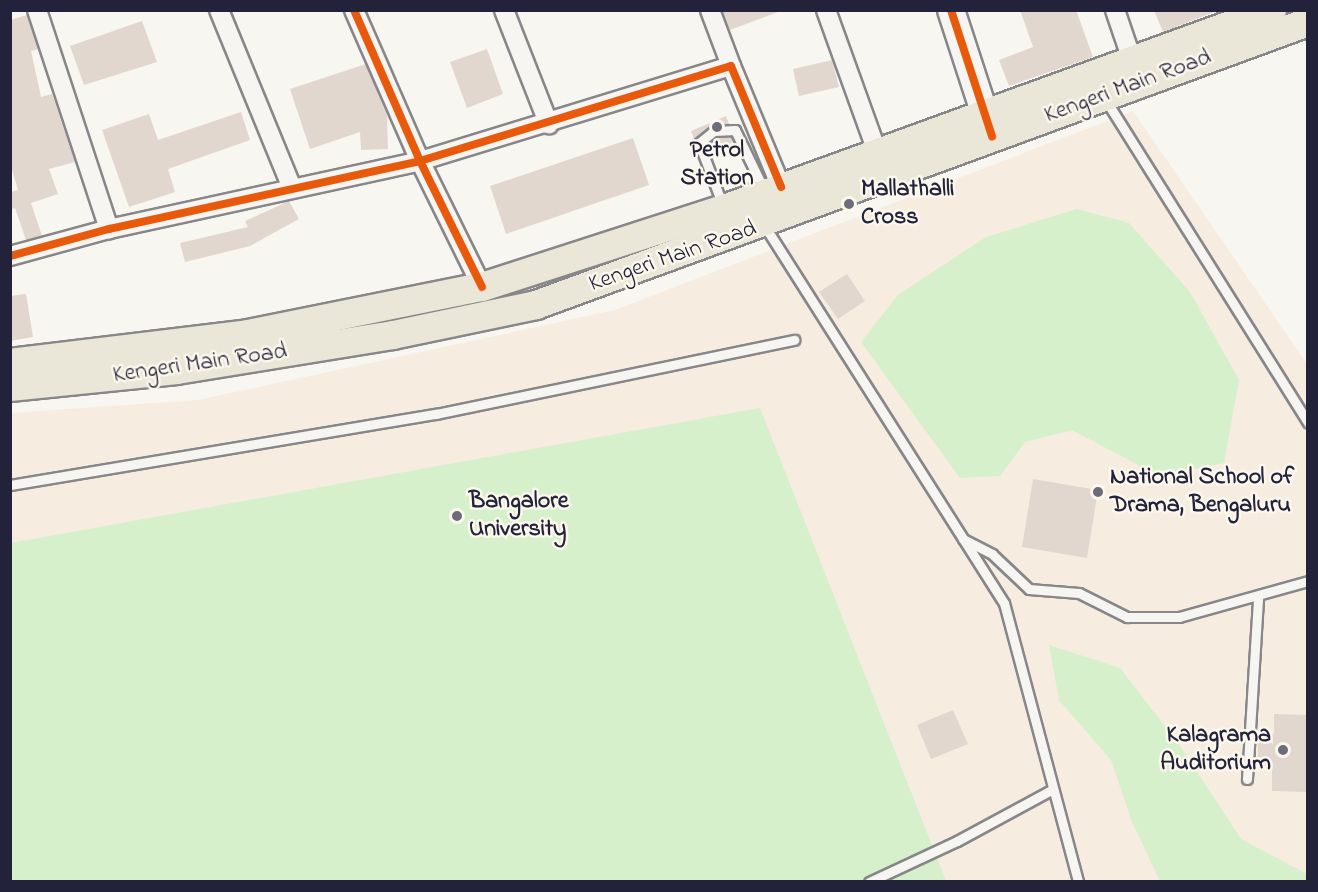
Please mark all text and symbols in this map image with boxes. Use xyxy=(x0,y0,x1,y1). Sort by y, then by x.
street label: Kengeri Main Road xyxy=(1041,43,1215,131)
marker: Petrol Station xyxy=(710,120,724,134)
place label: Petrol Station xyxy=(680,137,754,193)
place label: Mallathalli Cross xyxy=(861,176,954,232)
marker: Mallathalli Cross xyxy=(842,197,856,211)
street label: Kengeri Main Road xyxy=(585,215,761,299)
street label: Kengeri Main Road xyxy=(111,338,289,390)
place label: National School of Drama, Bengaluru xyxy=(1110,464,1294,520)
marker: National School of Drama, Bengaluru xyxy=(1091,485,1105,499)
place label: Bangalore University xyxy=(469,488,568,544)
marker: Bangalore University xyxy=(450,509,464,523)
place label: Kalagrama Auditorium xyxy=(1160,722,1271,778)
marker: Kalagrama Auditorium xyxy=(1276,743,1290,757)

